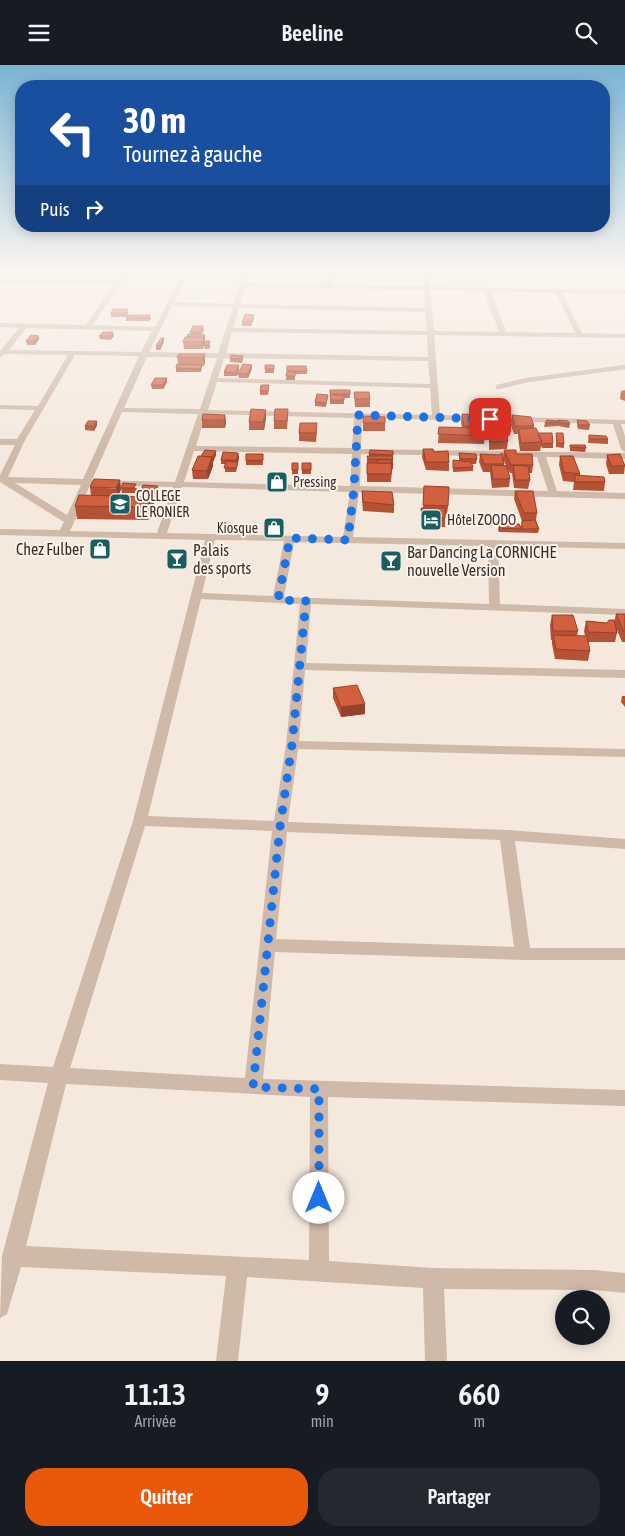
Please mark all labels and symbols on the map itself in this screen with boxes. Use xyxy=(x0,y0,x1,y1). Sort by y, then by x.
pin xyxy=(469,398,511,440)
shop icon: Pressing xyxy=(265,470,289,494)
place label: Pressing xyxy=(293,474,336,490)
place label: COLLEGE LE RONIER xyxy=(136,488,189,520)
school or university icon: COLLEGE LE RONIER xyxy=(108,492,132,516)
hotel icon: Hôtel ZOODO xyxy=(419,508,443,532)
place label: Hôtel ZOODO xyxy=(447,512,516,528)
shop icon: Kiosque xyxy=(262,516,286,540)
place label: Kiosque xyxy=(217,520,258,536)
shop icon: Chez Fulber xyxy=(88,537,112,561)
place label: Chez Fulber xyxy=(16,540,84,558)
place label: Palais des sports xyxy=(193,541,252,578)
place label: Bar Dancing La CORNICHE nouvelle Version xyxy=(407,543,557,579)
bar icon: Palais des sports xyxy=(165,547,189,571)
bar icon: Bar Dancing La CORNICHE nouvelle Version xyxy=(379,549,403,573)
position arrow xyxy=(292,1171,344,1223)

